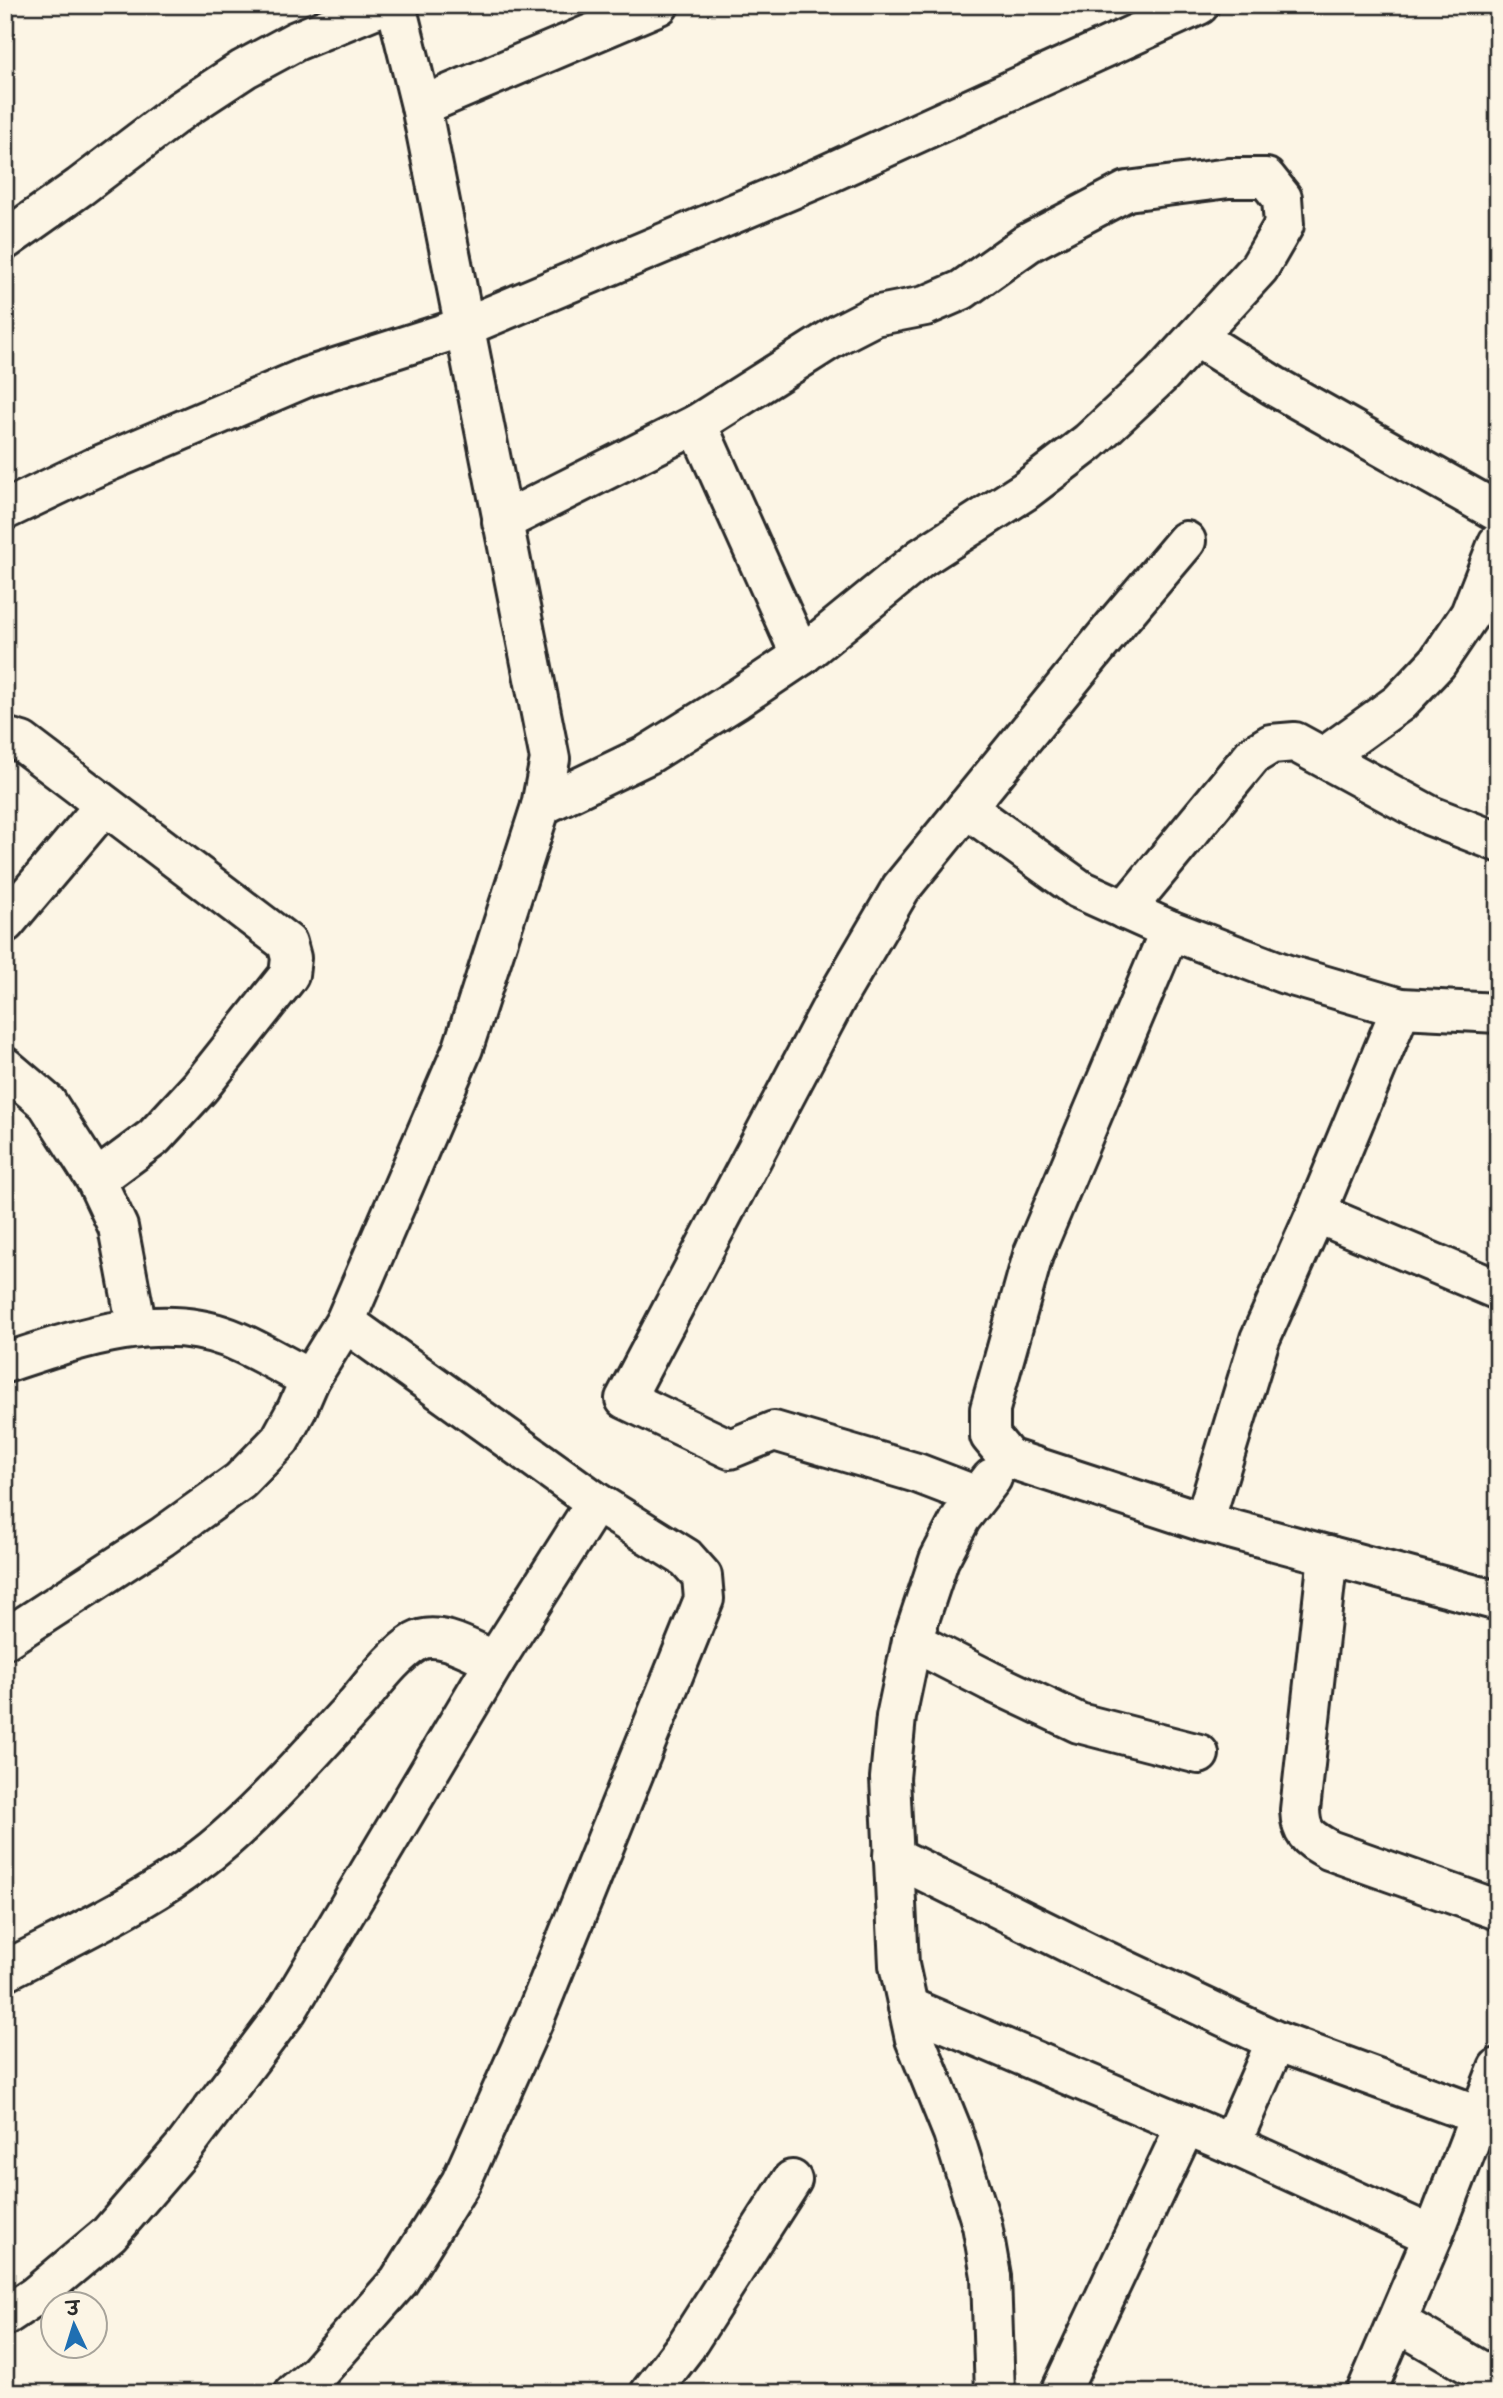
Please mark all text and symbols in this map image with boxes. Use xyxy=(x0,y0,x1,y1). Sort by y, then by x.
north arrow xyxy=(38,2290,108,2360)
text: उ xyxy=(64,2295,82,2321)

